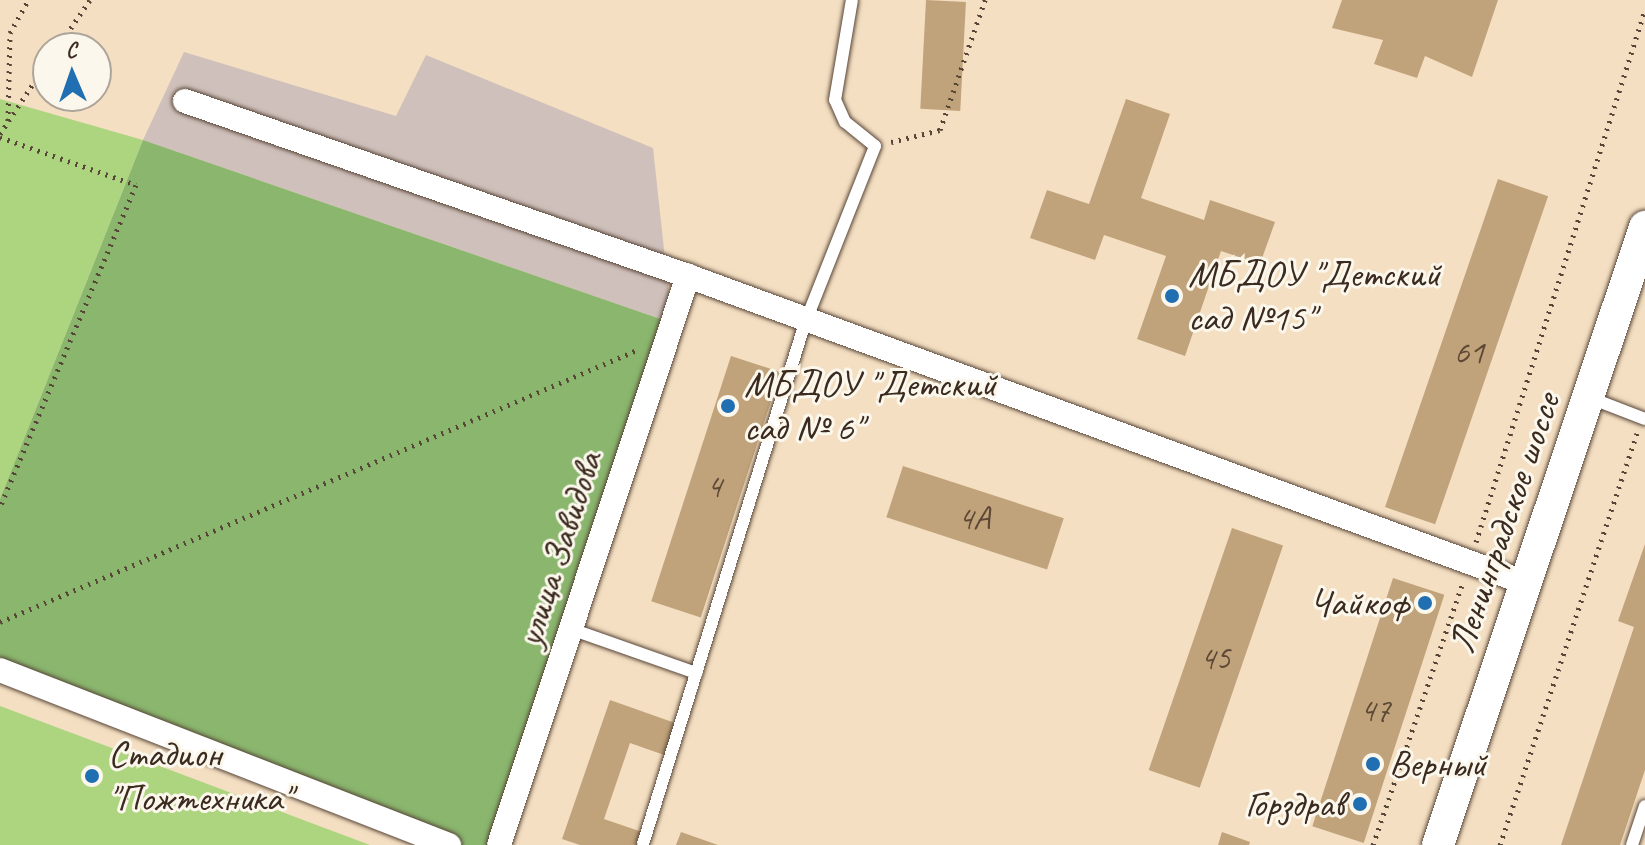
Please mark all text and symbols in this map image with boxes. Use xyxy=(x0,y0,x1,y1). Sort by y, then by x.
north arrow xyxy=(32,32,112,112)
text: С xyxy=(65,36,77,64)
place label: МБДОУ "Детский сад №15" xyxy=(1188,251,1440,340)
marker: МБДОУ "Детский сад №15" xyxy=(1163,287,1181,305)
house number: 61 xyxy=(1454,332,1484,372)
place label: МБДОУ "Детский сад № 6" xyxy=(744,361,996,450)
street label: Ленинградское шоссе xyxy=(1438,386,1570,660)
marker: МБДОУ "Детский сад № 6" xyxy=(719,397,737,415)
street label: улица Завидова xyxy=(506,446,612,652)
house number: 4 xyxy=(706,466,722,506)
house number: 4А xyxy=(958,498,990,538)
place label: Чайкоф xyxy=(1310,580,1409,626)
marker: Чайкоф xyxy=(1416,594,1434,612)
house number: 45 xyxy=(1200,638,1230,678)
house number: 47 xyxy=(1360,690,1390,730)
place label: Стадион "Пожтехника" xyxy=(108,731,291,820)
place label: Верный xyxy=(1389,741,1486,787)
marker: Верный xyxy=(1364,755,1382,773)
marker: Стадион "Пожтехника" xyxy=(83,767,101,785)
place label: Горздрав xyxy=(1245,781,1344,827)
marker: Горздрав xyxy=(1351,795,1369,813)

